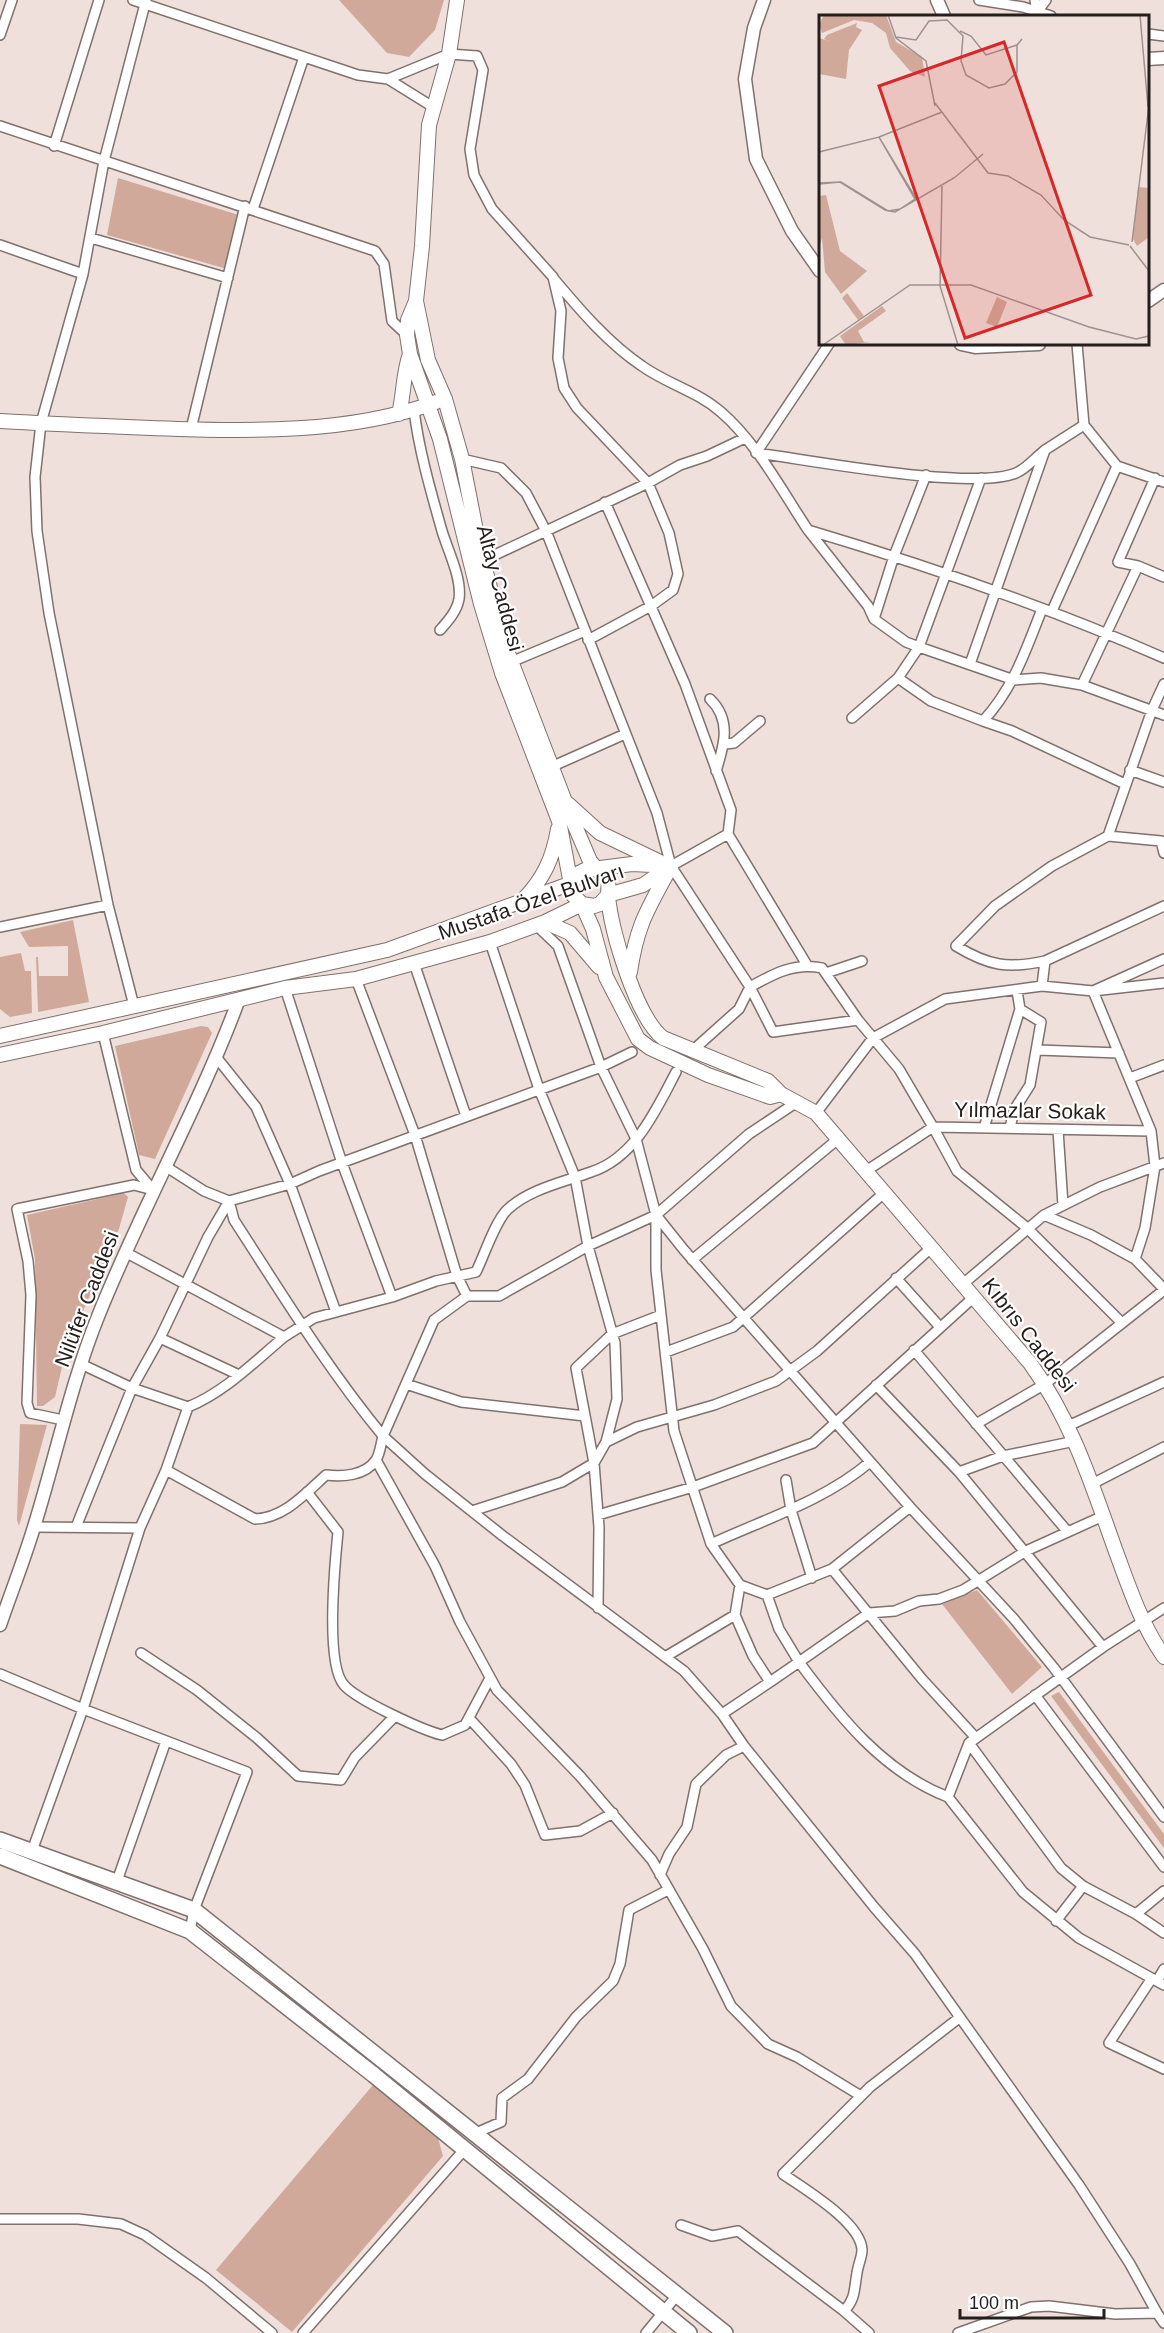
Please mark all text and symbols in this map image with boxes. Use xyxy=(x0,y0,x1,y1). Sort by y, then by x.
inset map xyxy=(819,15,1149,345)
street label: Altay Caddesi xyxy=(473,522,528,653)
street label: Mustafa Özel Bulvarı xyxy=(435,859,627,944)
street label: Yılmazlar Sokak xyxy=(954,1098,1107,1123)
street label: Nilüfer Caddesi xyxy=(50,1228,123,1370)
street label: Kıbrıs Caddesi xyxy=(978,1273,1081,1396)
scale bar xyxy=(960,2282,1104,2320)
text: 100 m xyxy=(969,2293,1019,2313)

